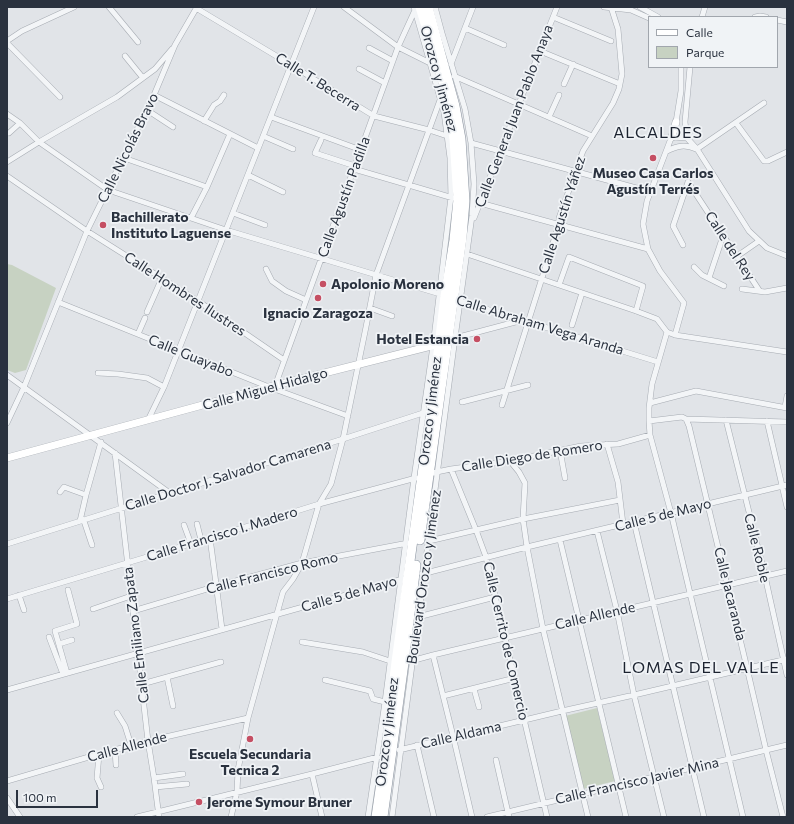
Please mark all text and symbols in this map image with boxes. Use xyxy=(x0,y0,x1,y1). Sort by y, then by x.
legend xyxy=(648,16,778,68)
street label: Calle General Juan Pablo Anaya xyxy=(471,22,557,210)
street label: Orozco y Jiménez xyxy=(417,24,461,134)
text: Calle xyxy=(686,25,713,39)
text: Parque xyxy=(686,45,724,59)
street label: Calle T. Becerra xyxy=(272,49,364,115)
street label: Calle Nicolás Bravo xyxy=(94,90,162,206)
district label: ALCALDES xyxy=(613,123,703,143)
street label: Calle Agustín Padilla xyxy=(314,134,374,260)
marker: Museo Casa Carlos Agustín Terrés xyxy=(648,153,658,163)
street label: Calle Agustín Yáñez xyxy=(535,154,589,276)
place label: Museo Casa Carlos Agustín Terrés xyxy=(592,165,714,198)
street label: Calle del Rey xyxy=(701,208,759,284)
place label: Bachillerato Instituto Laguense xyxy=(111,209,231,242)
marker: Bachillerato Instituto Laguense xyxy=(98,220,108,230)
street label: Calle Hombres Ilustres xyxy=(121,248,249,340)
place label: Apolonio Moreno xyxy=(331,276,444,292)
marker: Apolonio Moreno xyxy=(318,279,328,289)
street label: Calle Abraham Vega Aranda xyxy=(454,291,626,359)
marker: Ignacio Zaragoza xyxy=(313,293,323,303)
place label: Ignacio Zaragoza xyxy=(263,305,373,321)
street label: Calle Guayabo xyxy=(146,331,236,381)
place label: Hotel Estancia xyxy=(376,331,469,347)
marker: Hotel Estancia xyxy=(472,334,482,344)
street label: Orozco y Jiménez xyxy=(415,356,445,466)
street label: Calle Miguel Hidalgo xyxy=(201,364,329,414)
street label: Calle Doctor J. Salvador Camarena xyxy=(123,436,333,514)
street label: Calle Diego de Romero xyxy=(460,437,604,475)
street label: Boulevard Orozco y Jiménez xyxy=(403,489,445,665)
street label: Calle 5 de Mayo xyxy=(613,495,713,535)
street label: Calle Francisco I. Madero xyxy=(144,503,300,565)
street label: Calle Roble xyxy=(740,512,774,584)
street label: Calle Jacaranda xyxy=(710,545,750,643)
street label: Calle Francisco Romo xyxy=(204,548,340,598)
street label: Calle Cerrito de Comercio xyxy=(480,560,532,722)
street label: Calle Emiliano Zapata xyxy=(119,566,153,704)
street label: Calle 5 de Mayo xyxy=(299,572,399,616)
street label: Calle Allende xyxy=(553,599,637,633)
district label: LOMAS DEL VALLE xyxy=(622,658,780,678)
street label: Orozco y Jiménez xyxy=(372,677,402,787)
street label: Calle Aldama xyxy=(419,718,503,752)
street label: Calle Allende xyxy=(85,728,169,766)
marker: Escuela Secundaria Tecnica 2 xyxy=(245,734,255,744)
place label: Escuela Secundaria Tecnica 2 xyxy=(189,746,311,778)
street label: Calle Francisco Javier Mina xyxy=(553,754,721,808)
scale bar xyxy=(18,782,100,808)
text: 100 m xyxy=(23,790,57,804)
place label: Jerome Symour Bruner xyxy=(207,794,352,810)
marker: Jerome Symour Bruner xyxy=(194,797,204,807)

